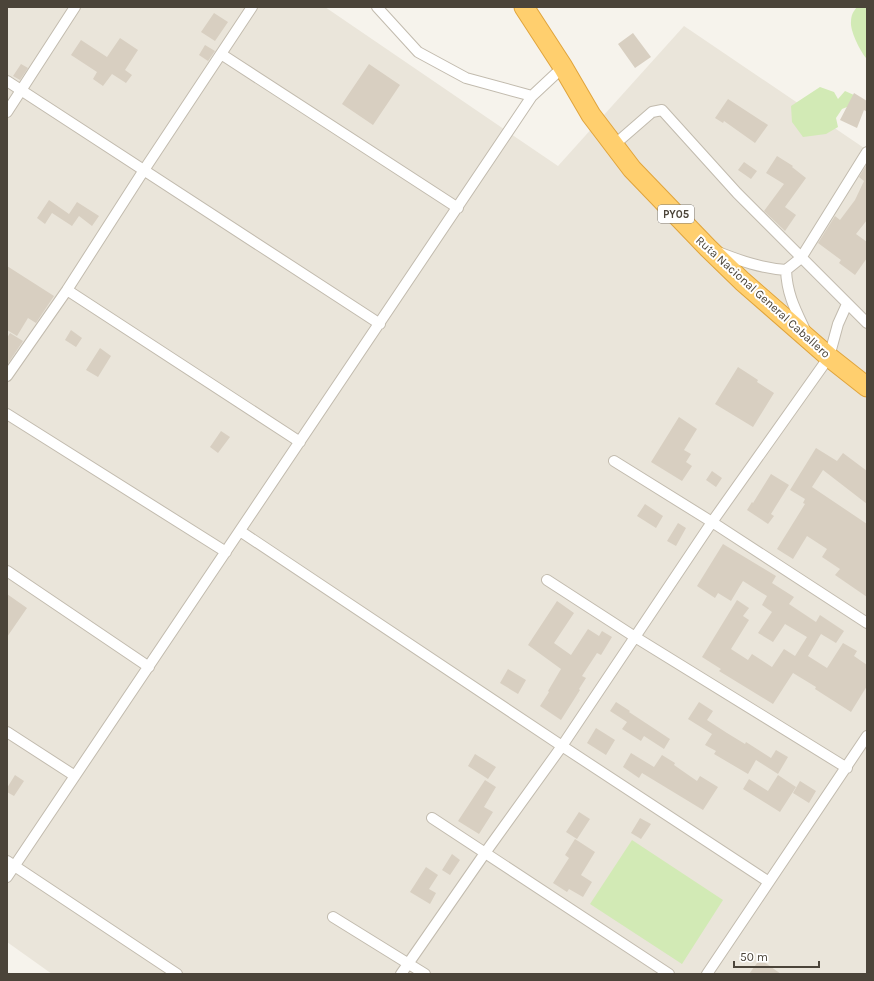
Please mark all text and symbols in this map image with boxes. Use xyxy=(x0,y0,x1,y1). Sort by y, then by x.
road number: PY05 xyxy=(658,205,694,223)
street label: Ruta Nacional General Caballero xyxy=(693,233,833,361)
scale bar xyxy=(734,943,819,969)
text: 50 m xyxy=(740,950,768,964)

